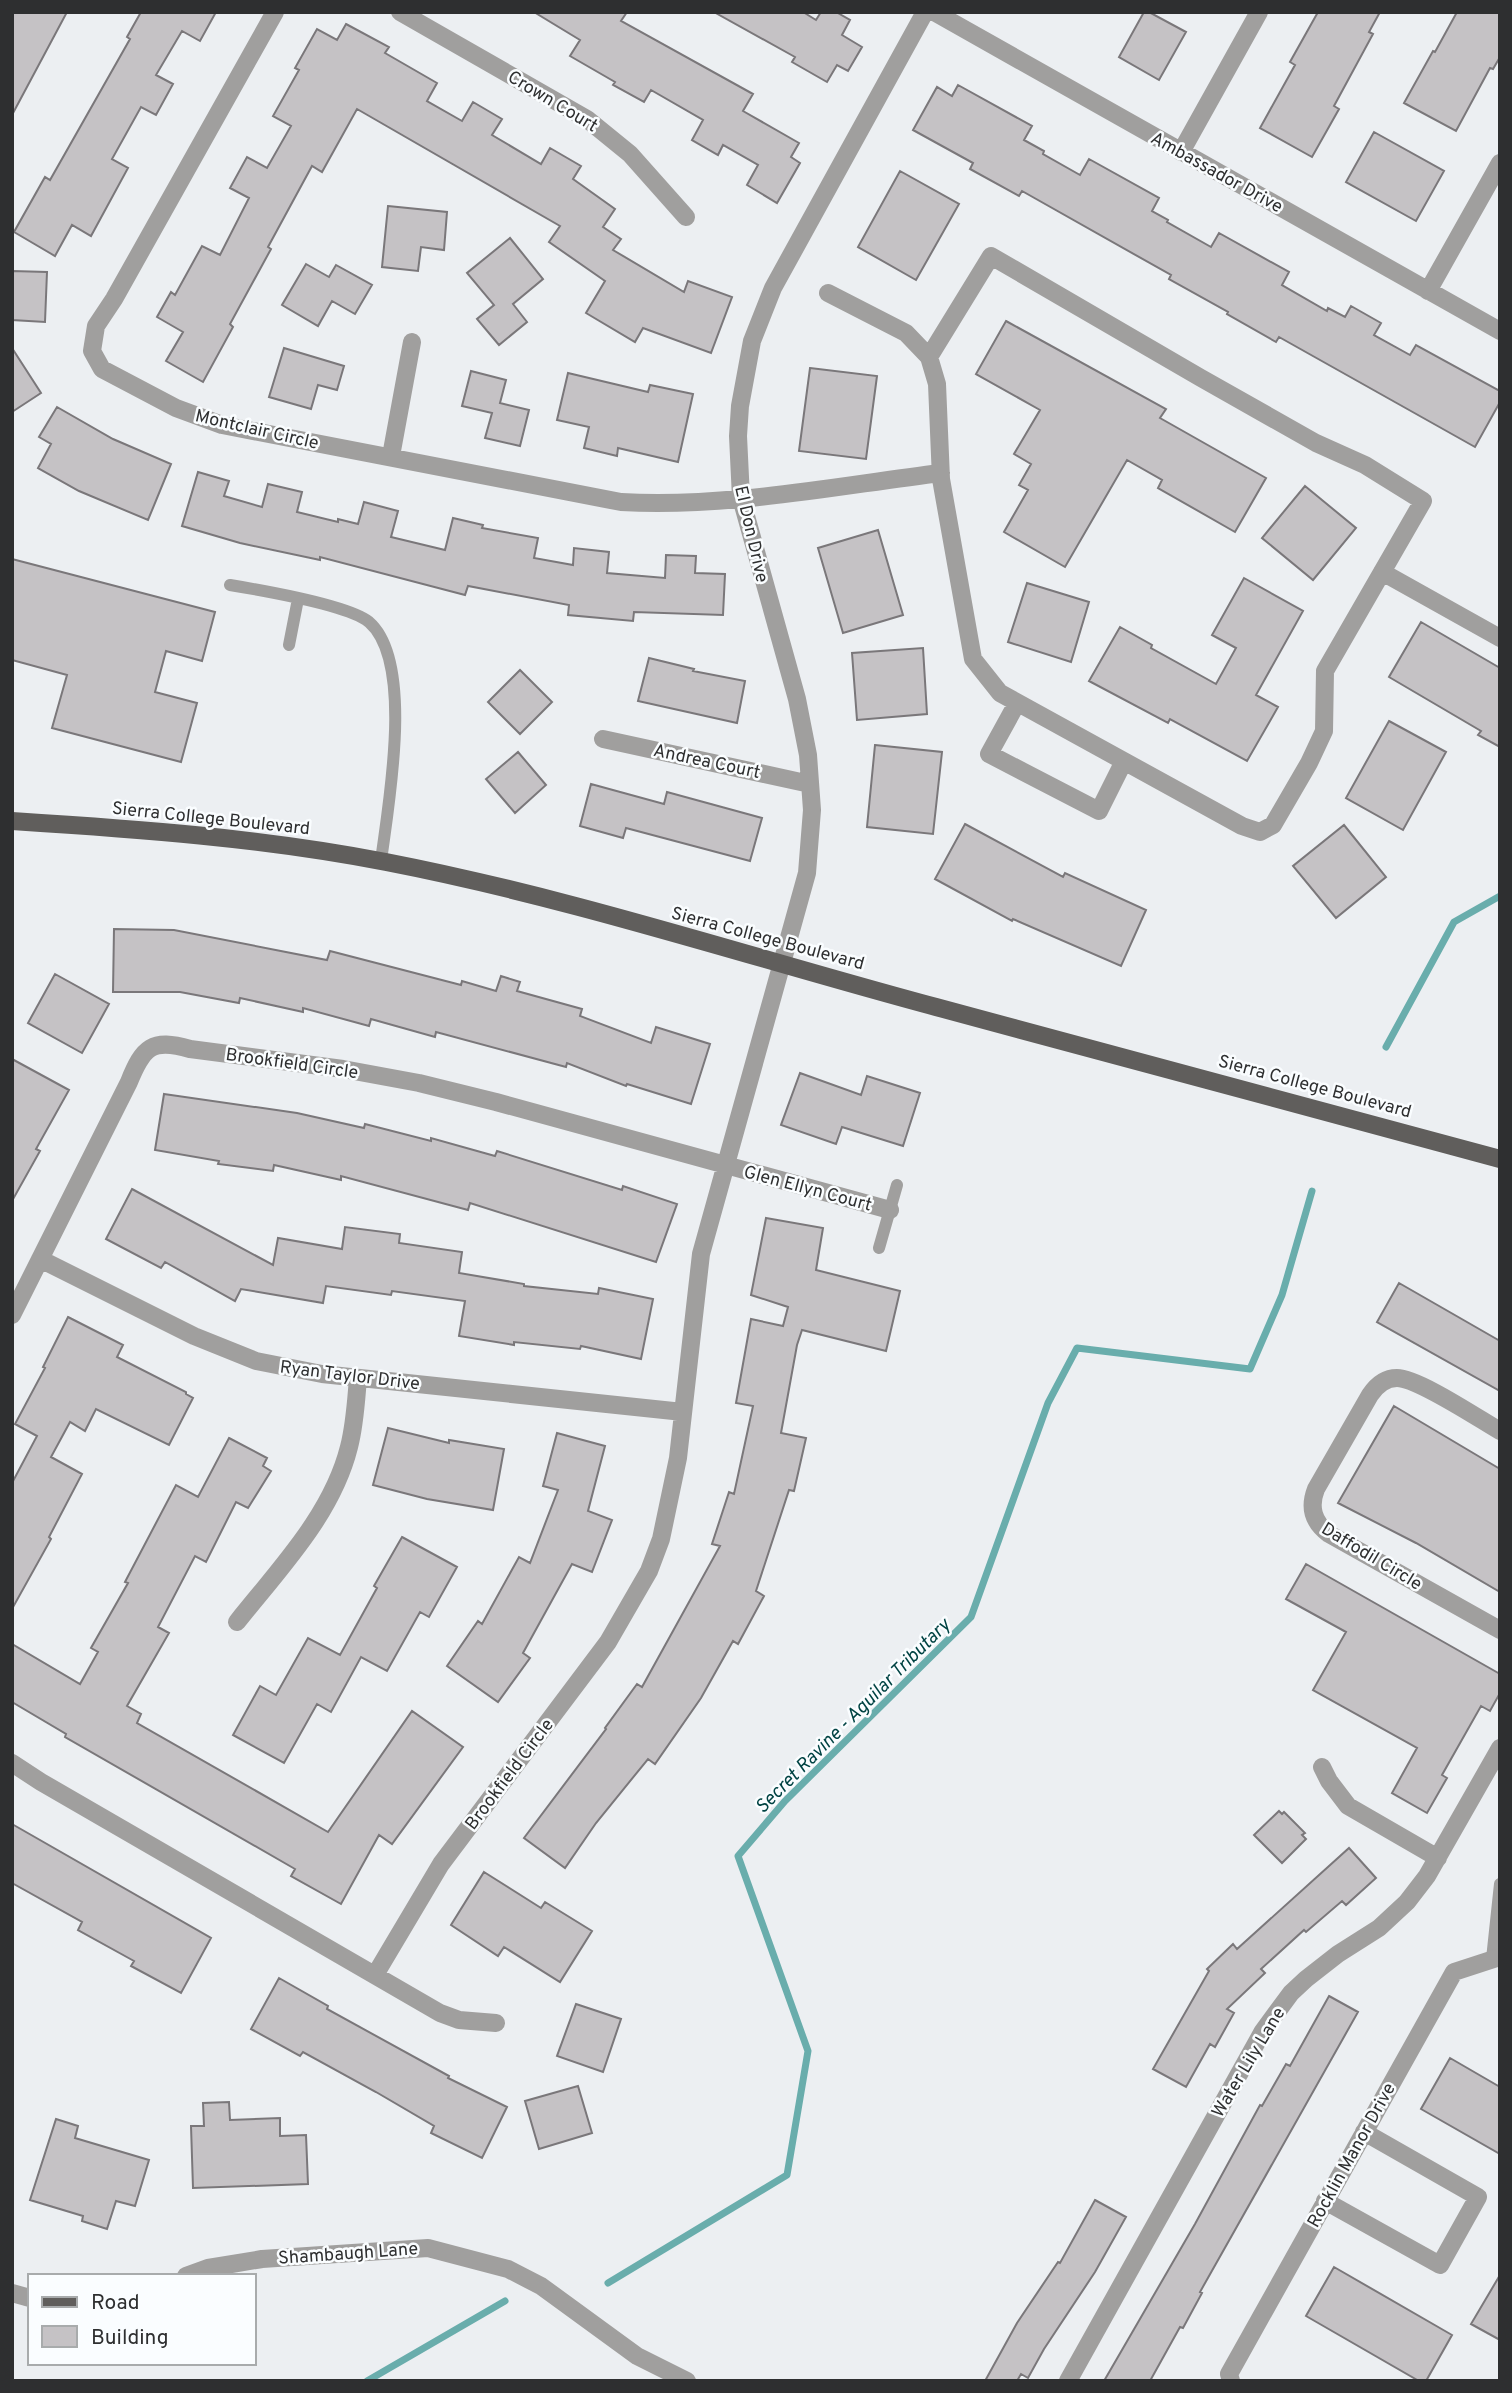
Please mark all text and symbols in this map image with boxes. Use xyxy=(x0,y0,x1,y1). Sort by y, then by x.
street label: Crown Court xyxy=(503,66,602,138)
street label: Ambassador Drive xyxy=(1146,127,1286,219)
street label: Montclair Circle xyxy=(193,405,321,456)
street label: El Don Drive xyxy=(728,484,773,585)
street label: Andrea Court xyxy=(651,740,762,785)
street label: Sierra College Boulevard xyxy=(111,798,311,841)
street label: Sierra College Boulevard xyxy=(668,903,867,976)
street label: Brookfield Circle xyxy=(224,1044,360,1085)
street label: Sierra College Boulevard xyxy=(1215,1051,1414,1124)
street label: Glen Ellyn Court xyxy=(741,1161,874,1218)
street label: Ryan Taylor Drive xyxy=(278,1356,421,1396)
street label: Daffodil Circle xyxy=(1317,1518,1426,1596)
water label: Secret Ravine - Aguilar Tributary xyxy=(751,1613,957,1819)
street label: Brookfield Circle xyxy=(461,1715,560,1835)
street label: Water Lily Lane xyxy=(1207,2003,1291,2122)
street label: Rocklin Manor Drive xyxy=(1303,2079,1402,2232)
street label: Shambaugh Lane xyxy=(277,2238,419,2271)
legend xyxy=(28,2274,256,2365)
text: Road xyxy=(91,2290,140,2317)
text: Building xyxy=(91,2325,169,2352)

